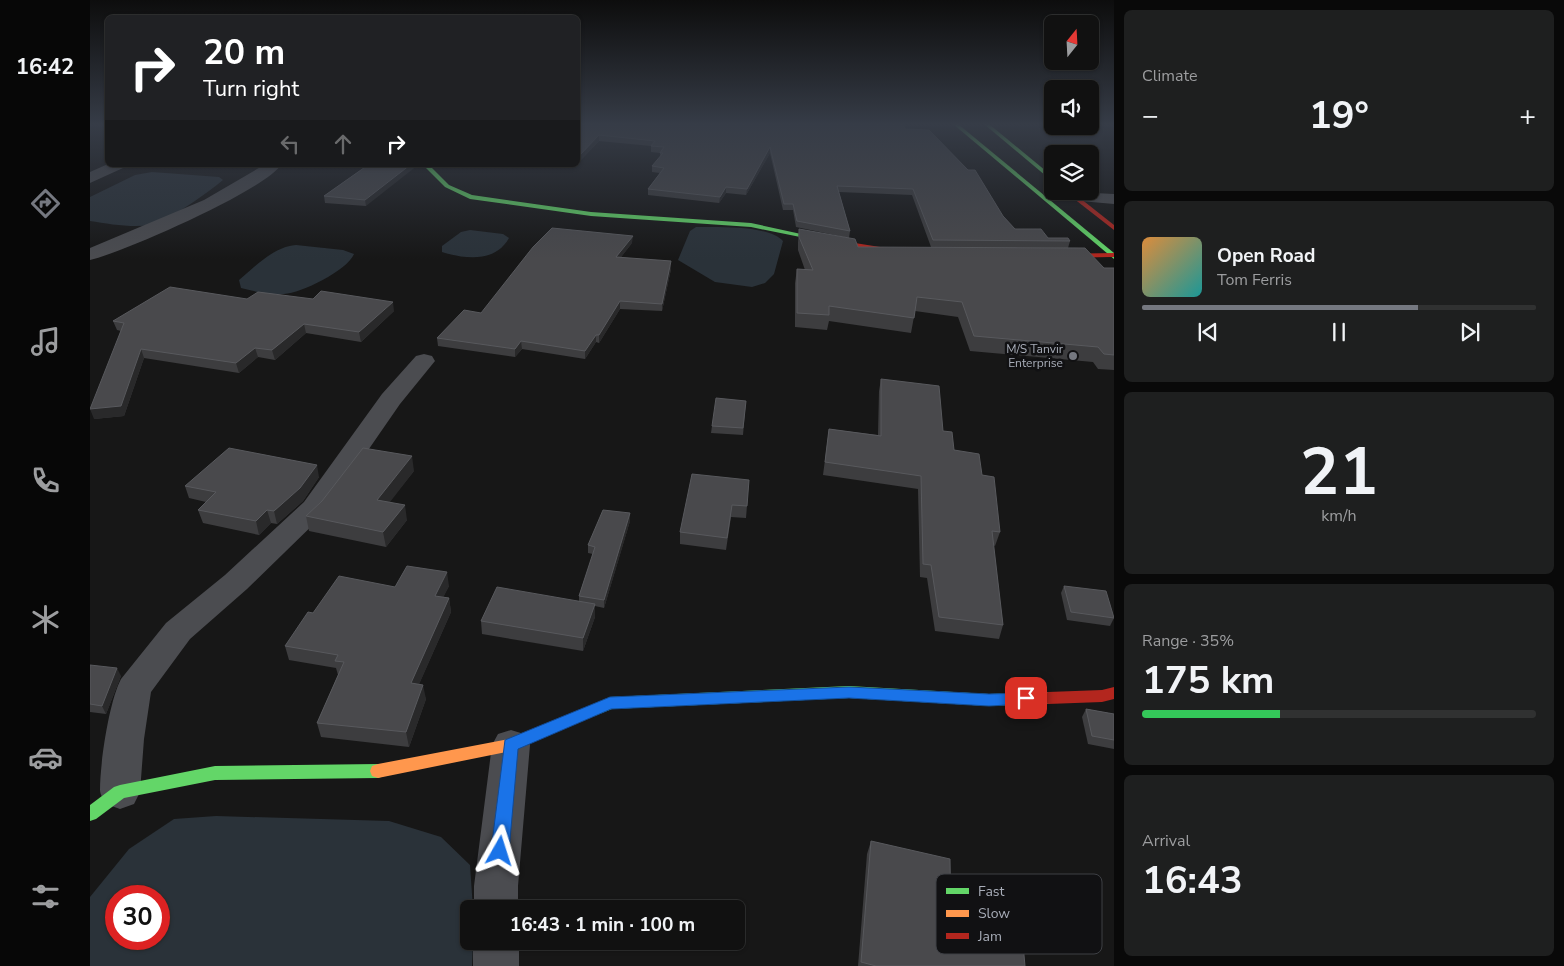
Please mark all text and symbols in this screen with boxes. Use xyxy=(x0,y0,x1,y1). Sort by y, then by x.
north arrow xyxy=(1044,15,1099,70)
map controls xyxy=(1044,15,1099,200)
text: 20 m xyxy=(203,29,285,76)
icon: right xyxy=(120,35,185,100)
text: 16:42 xyxy=(16,52,74,82)
text: Climate xyxy=(1142,65,1197,87)
text: Turn right xyxy=(203,74,299,104)
button: sound xyxy=(1044,80,1099,135)
text: 19° xyxy=(1309,90,1369,141)
text: − xyxy=(1142,97,1159,135)
text: + xyxy=(1519,97,1536,135)
icon: left xyxy=(276,130,304,158)
icon: ahead xyxy=(329,130,357,158)
icon: right xyxy=(382,130,410,158)
button: layers xyxy=(1044,145,1099,200)
icon: directions xyxy=(28,186,63,221)
text: Open Road xyxy=(1217,243,1315,269)
text: Tom Ferris xyxy=(1217,269,1292,291)
icon: previous xyxy=(1194,318,1222,346)
icon: pause xyxy=(1325,318,1353,346)
icon: next xyxy=(1456,318,1484,346)
icon: music xyxy=(28,324,63,359)
place label: M/S Tanvir Enterprise xyxy=(1006,341,1064,371)
marker: M/S Tanvir Enterprise xyxy=(1067,350,1079,362)
text: 21 xyxy=(1300,428,1378,517)
icon: phone xyxy=(28,463,63,498)
text: km/h xyxy=(1321,505,1357,527)
icon: climate xyxy=(28,602,63,637)
text: Range · 35% xyxy=(1142,630,1234,652)
text: 175 km xyxy=(1142,655,1274,706)
pin xyxy=(1005,677,1047,719)
icon: arrive xyxy=(1012,684,1040,712)
icon: car xyxy=(28,740,63,775)
position arrow xyxy=(473,824,525,876)
text: Arrival xyxy=(1142,830,1190,852)
text: 16:43 xyxy=(1142,855,1243,906)
legend xyxy=(936,874,1102,954)
icon: filters xyxy=(28,879,63,914)
text: Fast xyxy=(978,882,1004,901)
speed limit sign: 30 xyxy=(105,885,170,950)
text: Slow xyxy=(978,904,1010,923)
text: 16:43 · 1 min · 100 m xyxy=(510,912,695,938)
text: Jam xyxy=(977,927,1002,946)

